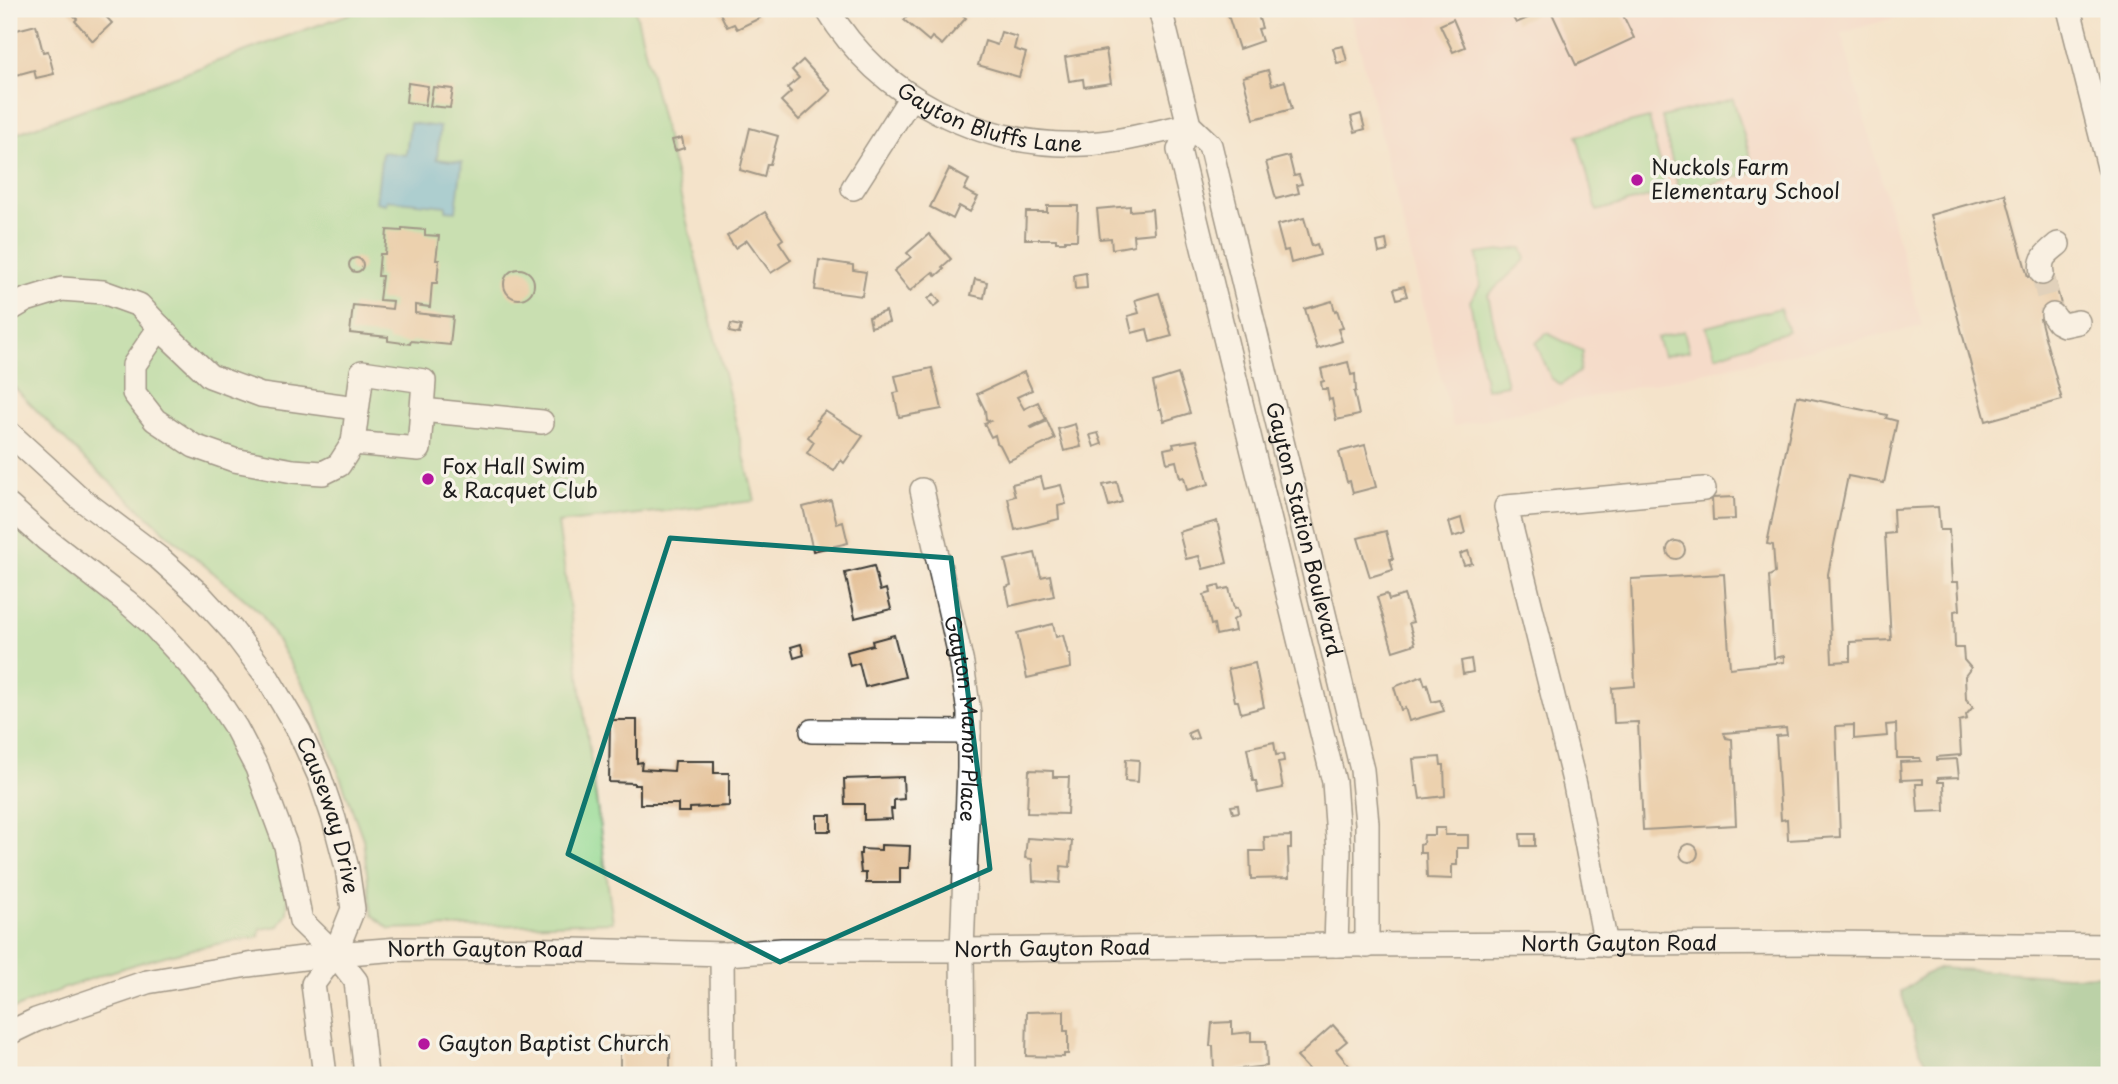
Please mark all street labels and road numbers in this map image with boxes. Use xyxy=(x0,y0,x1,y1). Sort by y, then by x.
street label: Gayton Bluffs Lane xyxy=(891,73,1082,158)
street label: Gayton Station Boulevard xyxy=(1259,398,1352,660)
street label: Gayton Manor Place xyxy=(937,612,987,823)
street label: Causeway Drive xyxy=(289,730,369,896)
street label: North Gayton Road xyxy=(1521,925,1717,958)
street label: North Gayton Road xyxy=(954,929,1151,964)
street label: North Gayton Road xyxy=(386,931,584,964)

